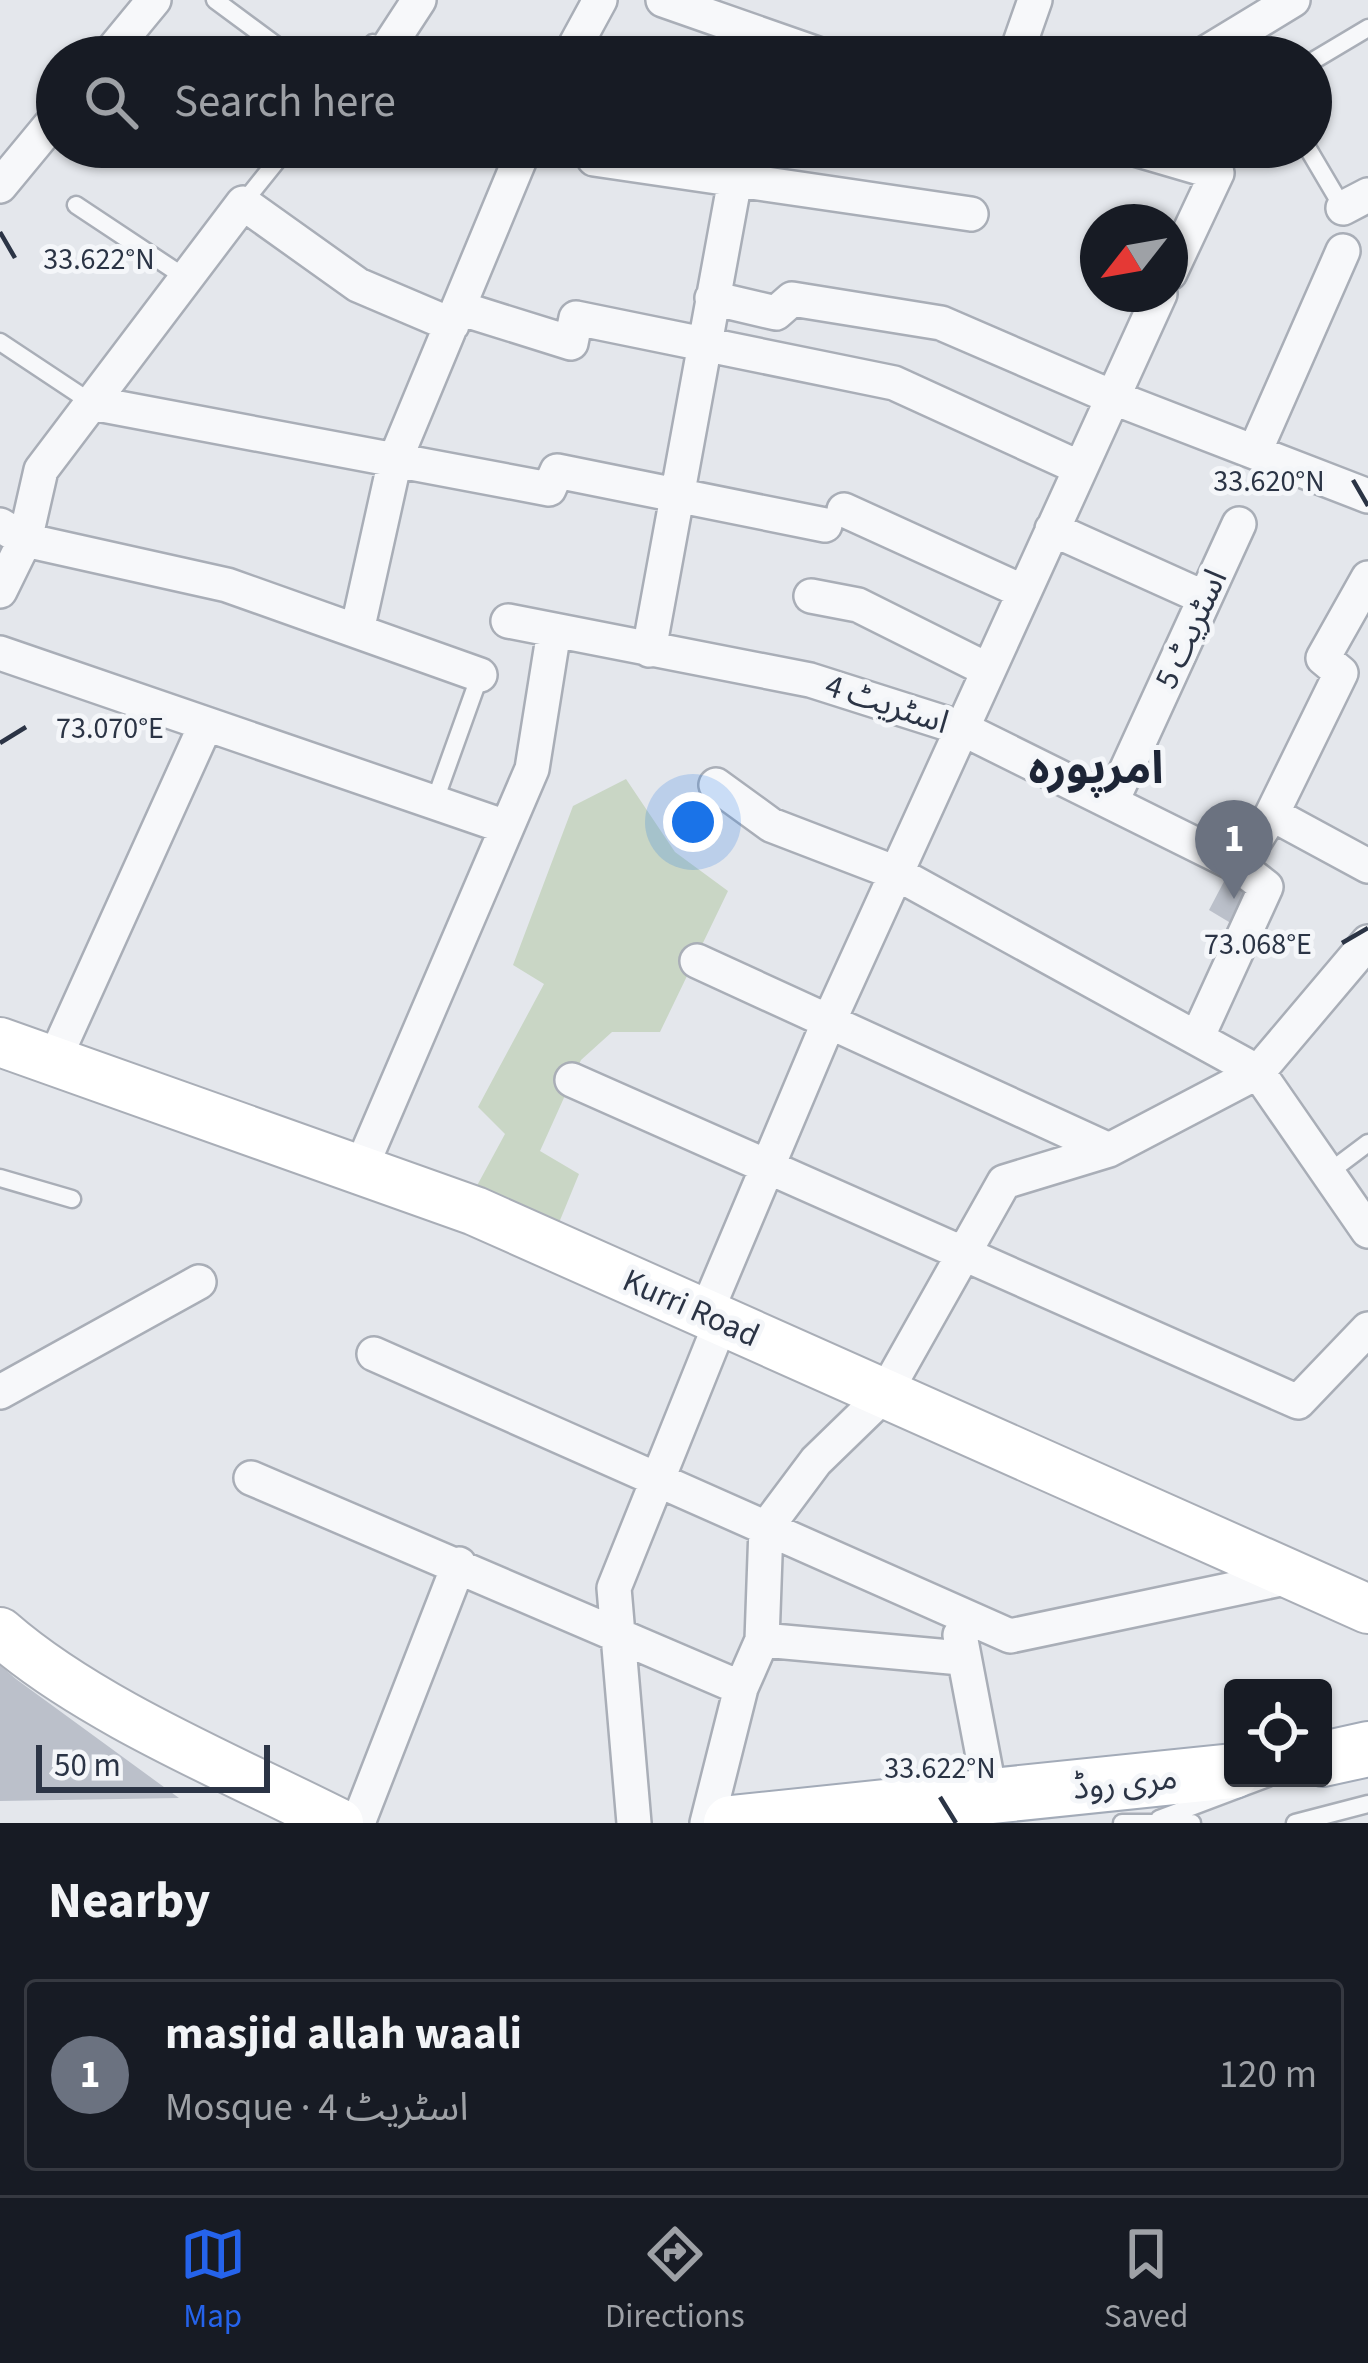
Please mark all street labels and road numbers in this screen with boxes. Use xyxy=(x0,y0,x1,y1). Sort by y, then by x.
street label: اسٹریٹ 5 xyxy=(1143,561,1239,697)
street label: اسٹریٹ 4 xyxy=(819,662,955,746)
street label: Kurri Road xyxy=(615,1257,767,1359)
street label: مری روڈ xyxy=(1070,1754,1180,1812)

